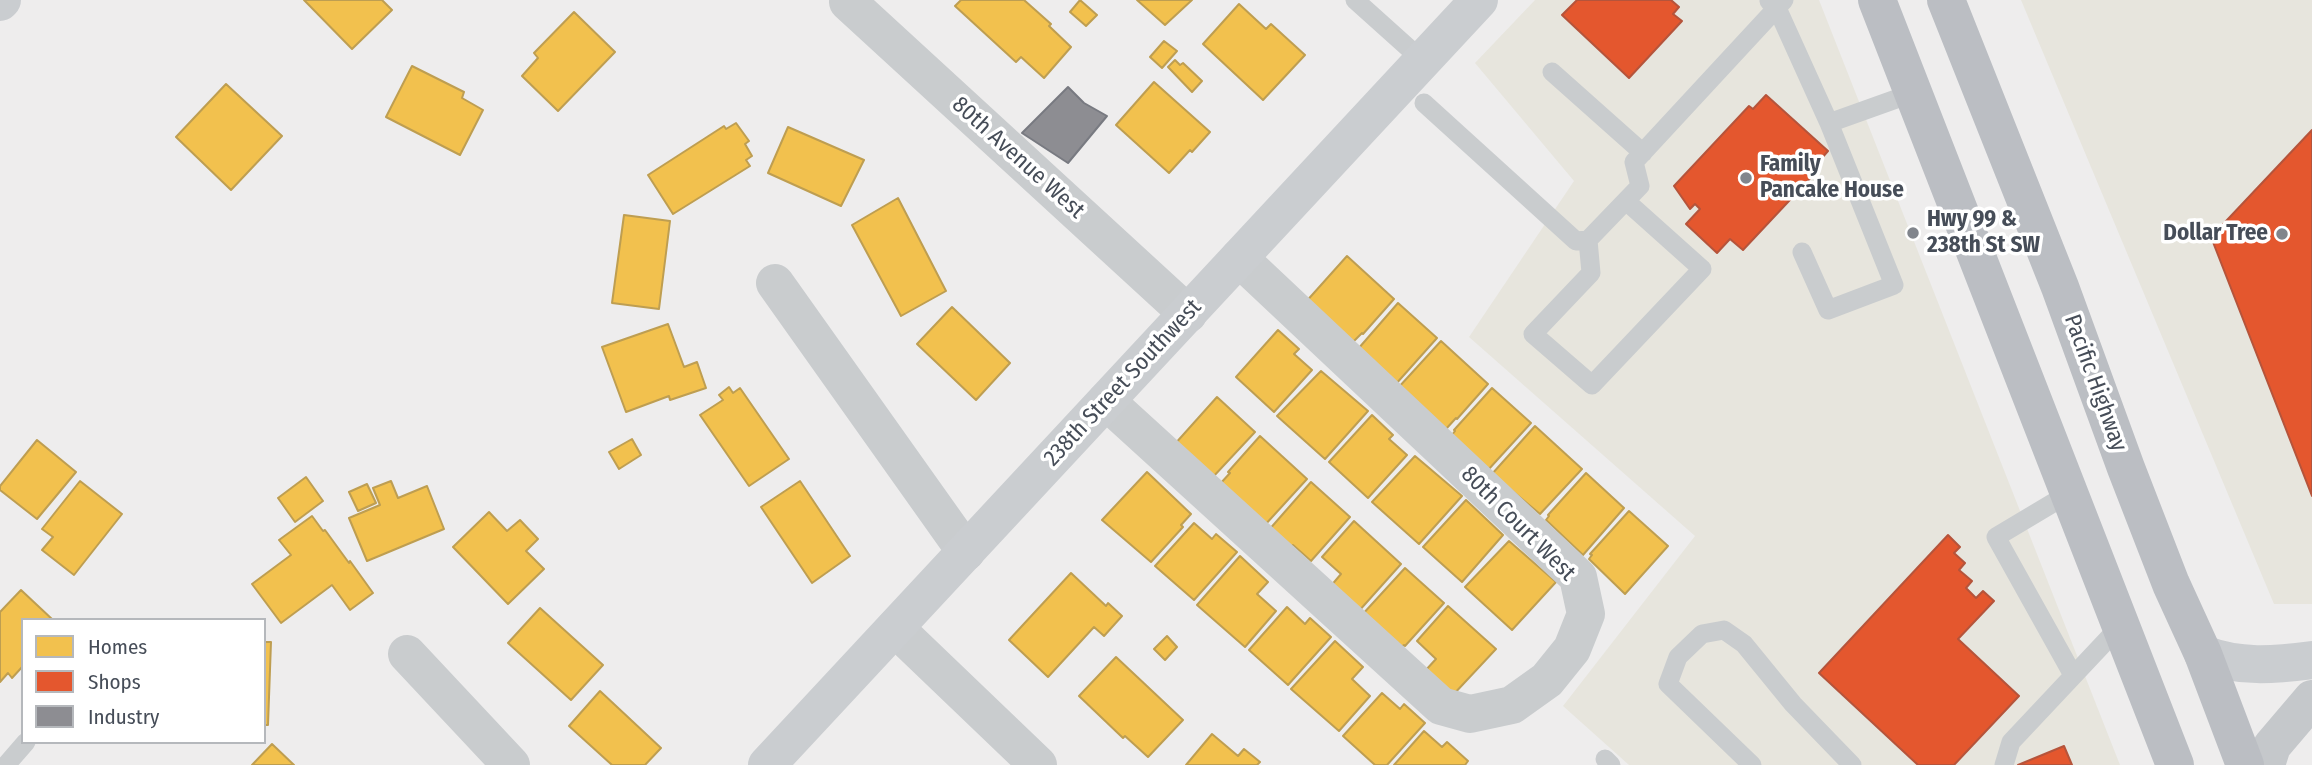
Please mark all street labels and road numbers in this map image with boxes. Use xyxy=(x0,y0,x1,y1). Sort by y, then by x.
street label: 80th Avenue West xyxy=(946,91,1090,225)
street label: 238th Street Southwest xyxy=(1039,294,1207,472)
street label: Pacific Highway xyxy=(2057,311,2133,455)
street label: 80th Court West xyxy=(1455,461,1581,587)

